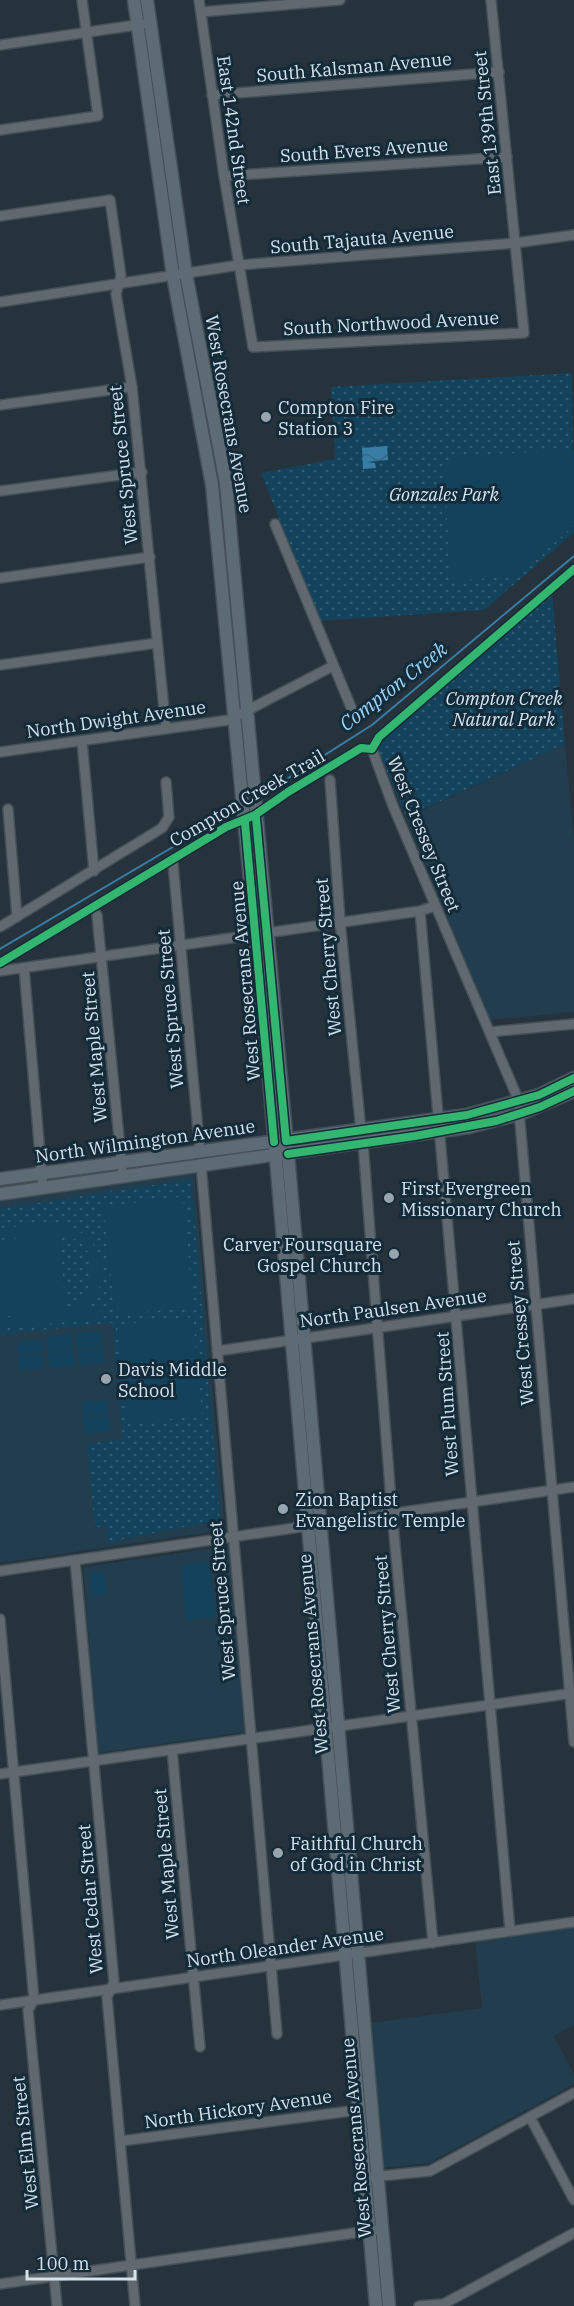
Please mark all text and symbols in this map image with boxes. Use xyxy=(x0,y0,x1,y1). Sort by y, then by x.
street label: South Kalsman Avenue xyxy=(255,47,453,87)
street label: East 139th Street xyxy=(468,50,506,196)
street label: East 142nd Street xyxy=(212,54,256,206)
street label: South Evers Avenue xyxy=(279,133,449,167)
street label: South Tajauta Avenue xyxy=(269,220,455,258)
street label: South Northwood Avenue xyxy=(282,306,500,340)
street label: West Rosecrans Avenue xyxy=(200,313,258,515)
street label: West Spruce Street xyxy=(103,384,143,546)
place label: Compton Fire Station 3 xyxy=(278,396,394,440)
marker: Compton Fire Station 3 xyxy=(259,410,273,424)
park label: Gonzales Park xyxy=(389,483,500,506)
water label: Compton Creek xyxy=(333,635,453,737)
park label: Compton Creek Natural Park xyxy=(445,687,563,731)
street label: North Dwight Avenue xyxy=(25,695,207,743)
street label: Compton Creek Trail xyxy=(165,744,329,852)
street label: West Cressey Street xyxy=(382,753,466,915)
street label: West Cherry Street xyxy=(310,877,346,1037)
street label: West Rosecrans Avenue xyxy=(225,880,265,1082)
street label: West Spruce Street xyxy=(152,928,188,1090)
street label: West Maple Street xyxy=(76,970,112,1124)
street label: North Wilmington Avenue xyxy=(34,1114,256,1168)
place label: First Evergreen Missionary Church xyxy=(401,1177,562,1221)
marker: First Evergreen Missionary Church xyxy=(382,1191,396,1205)
place label: Carver Foursquare Gospel Church xyxy=(223,1233,382,1277)
street label: West Cressey Street xyxy=(501,1239,539,1407)
marker: Carver Foursquare Gospel Church xyxy=(387,1247,401,1261)
street label: North Paulsen Avenue xyxy=(298,1283,488,1333)
street label: West Plum Street xyxy=(430,1331,464,1477)
place label: Davis Middle School xyxy=(118,1358,227,1402)
marker: Davis Middle School xyxy=(99,1372,113,1386)
place label: Zion Baptist Evangelistic Temple xyxy=(295,1488,466,1532)
marker: Zion Baptist Evangelistic Temple xyxy=(276,1502,290,1516)
street label: West Spruce Street xyxy=(204,1520,240,1682)
street label: West Rosecrans Avenue xyxy=(293,1553,333,1755)
street label: West Cherry Street xyxy=(369,1554,405,1714)
street label: West Maple Street xyxy=(148,1787,184,1941)
street label: West Cedar Street xyxy=(72,1823,108,1975)
place label: Faithful Church of God in Christ xyxy=(290,1832,423,1876)
marker: Faithful Church of God in Christ xyxy=(271,1846,285,1860)
street label: North Oleander Avenue xyxy=(185,1922,385,1972)
street label: West Rosecrans Avenue xyxy=(336,2037,376,2239)
street label: West Elm Street xyxy=(7,2075,43,2211)
street label: North Hickory Avenue xyxy=(143,2084,333,2134)
scale bar xyxy=(27,2243,135,2281)
text: 100 m xyxy=(36,2252,90,2275)

